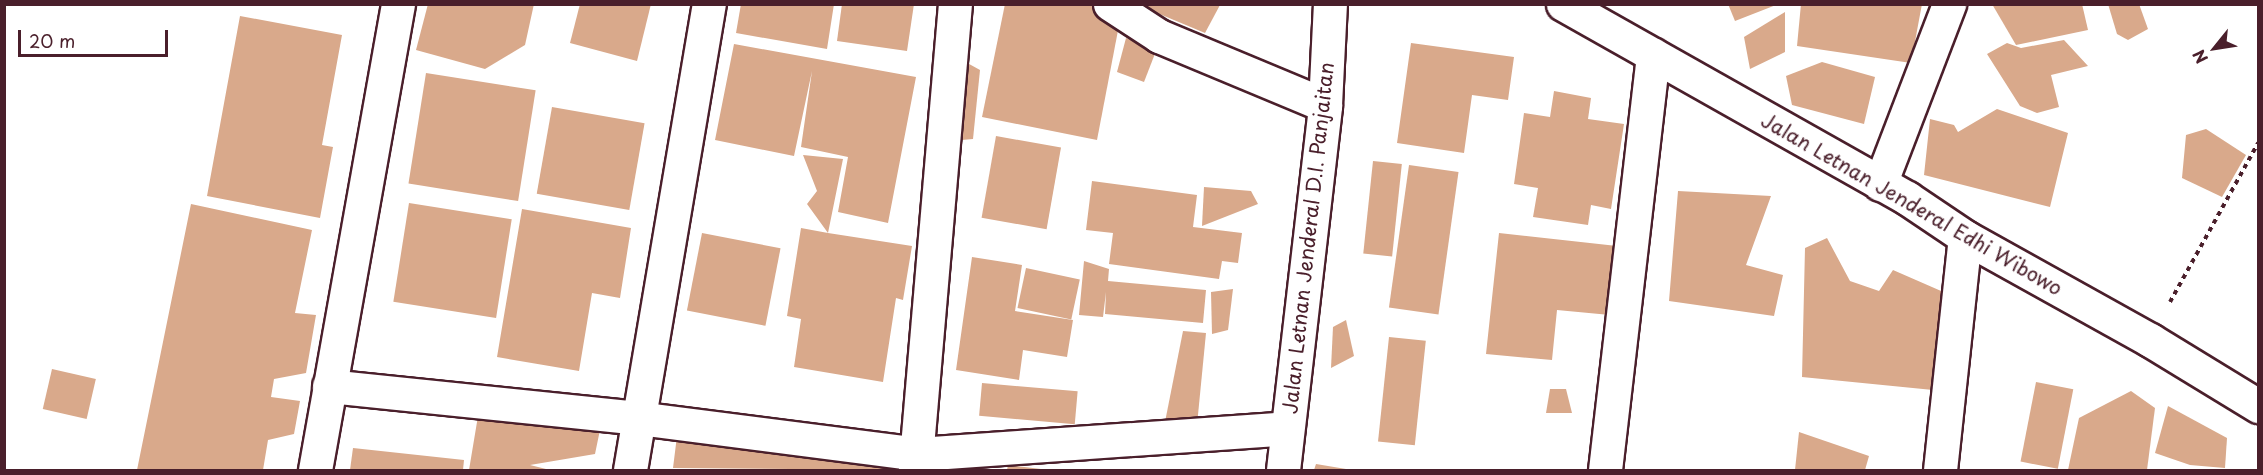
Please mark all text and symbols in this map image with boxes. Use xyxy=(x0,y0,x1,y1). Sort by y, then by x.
scale bar xyxy=(21,18,171,56)
north arrow xyxy=(2185,18,2245,78)
text: 20 m xyxy=(29,27,75,54)
text: N xyxy=(2186,46,2213,68)
street label: Jalan Letnan Jenderal D.I. Panjaitan xyxy=(1278,60,1338,416)
street label: Jalan Letnan Jenderal Edhi Wibowo xyxy=(1757,108,2067,300)

